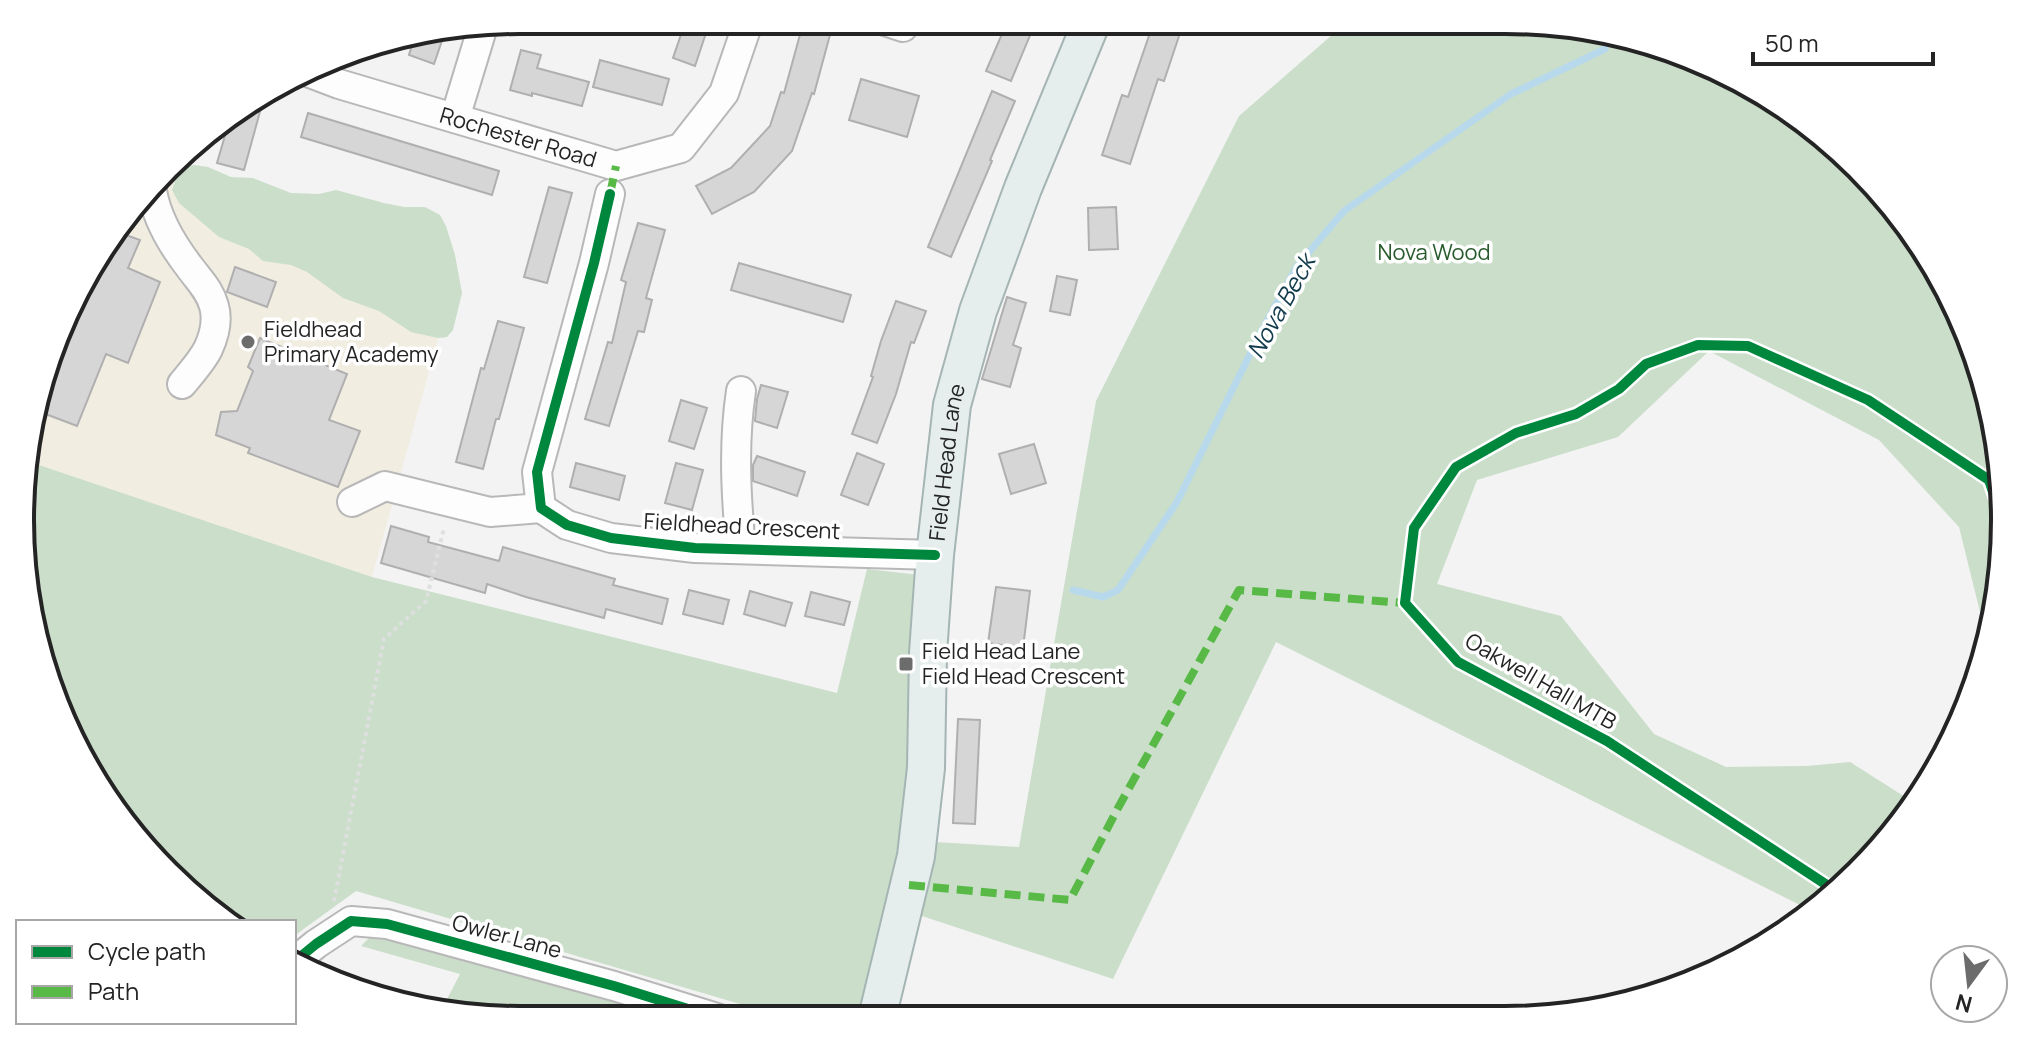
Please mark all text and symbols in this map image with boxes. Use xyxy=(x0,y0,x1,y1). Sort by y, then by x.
scale bar xyxy=(1753,16,1933,66)
text: 50 m xyxy=(1765,26,1819,59)
street label: Rochester Road xyxy=(436,100,600,174)
park label: Nova Wood xyxy=(1377,237,1491,267)
water label: Nova Beck xyxy=(1238,246,1323,364)
place label: Fieldhead Primary Academy xyxy=(264,314,439,369)
marker: Fieldhead Primary Academy xyxy=(239,333,257,351)
street label: Field Head Lane xyxy=(922,380,972,542)
street label: Fieldhead Crescent xyxy=(643,506,841,546)
street label: Oakwell Hall MTB xyxy=(1460,625,1622,737)
place label: Field Head Lane Field Head Crescent xyxy=(922,636,1125,691)
marker: Field Head Lane Field Head Crescent xyxy=(897,655,915,673)
street label: Owler Lane xyxy=(449,907,565,965)
legend xyxy=(16,920,296,1024)
text: Cycle path xyxy=(88,934,206,967)
north arrow xyxy=(1929,944,2009,1024)
text: Path xyxy=(88,974,139,1007)
text: N xyxy=(1952,987,1975,1020)

